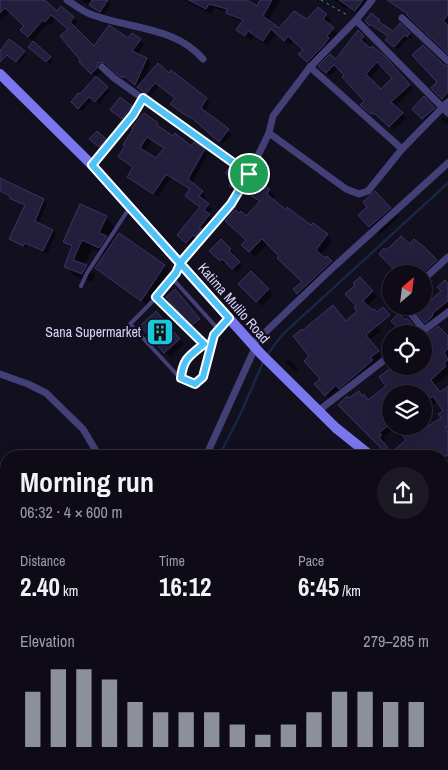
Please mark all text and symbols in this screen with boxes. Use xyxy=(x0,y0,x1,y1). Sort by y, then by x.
pin xyxy=(228,153,270,195)
icon: arrive xyxy=(235,160,263,188)
street label: Katima Mulilo Road xyxy=(194,259,274,347)
north arrow xyxy=(382,265,432,315)
map controls xyxy=(382,265,432,435)
building icon: Sana Supermarket xyxy=(145,317,175,347)
place label: Sana Supermarket xyxy=(45,323,141,341)
button: locate xyxy=(382,325,432,375)
button: layers xyxy=(382,385,432,435)
text: Morning run xyxy=(20,463,154,501)
button: share xyxy=(377,467,429,519)
text: 06:32 · 4 × 600 m xyxy=(20,501,123,523)
text: Distance xyxy=(20,552,65,570)
text: Time xyxy=(159,552,185,570)
text: Pace xyxy=(298,552,324,570)
text: 2.40 xyxy=(20,570,60,604)
text: 16:12 xyxy=(159,570,211,604)
text: 6:45 xyxy=(298,570,339,604)
text: km xyxy=(60,582,78,600)
text: /km xyxy=(339,582,361,600)
text: Elevation xyxy=(20,630,75,652)
text: 279–285 m xyxy=(363,630,429,652)

